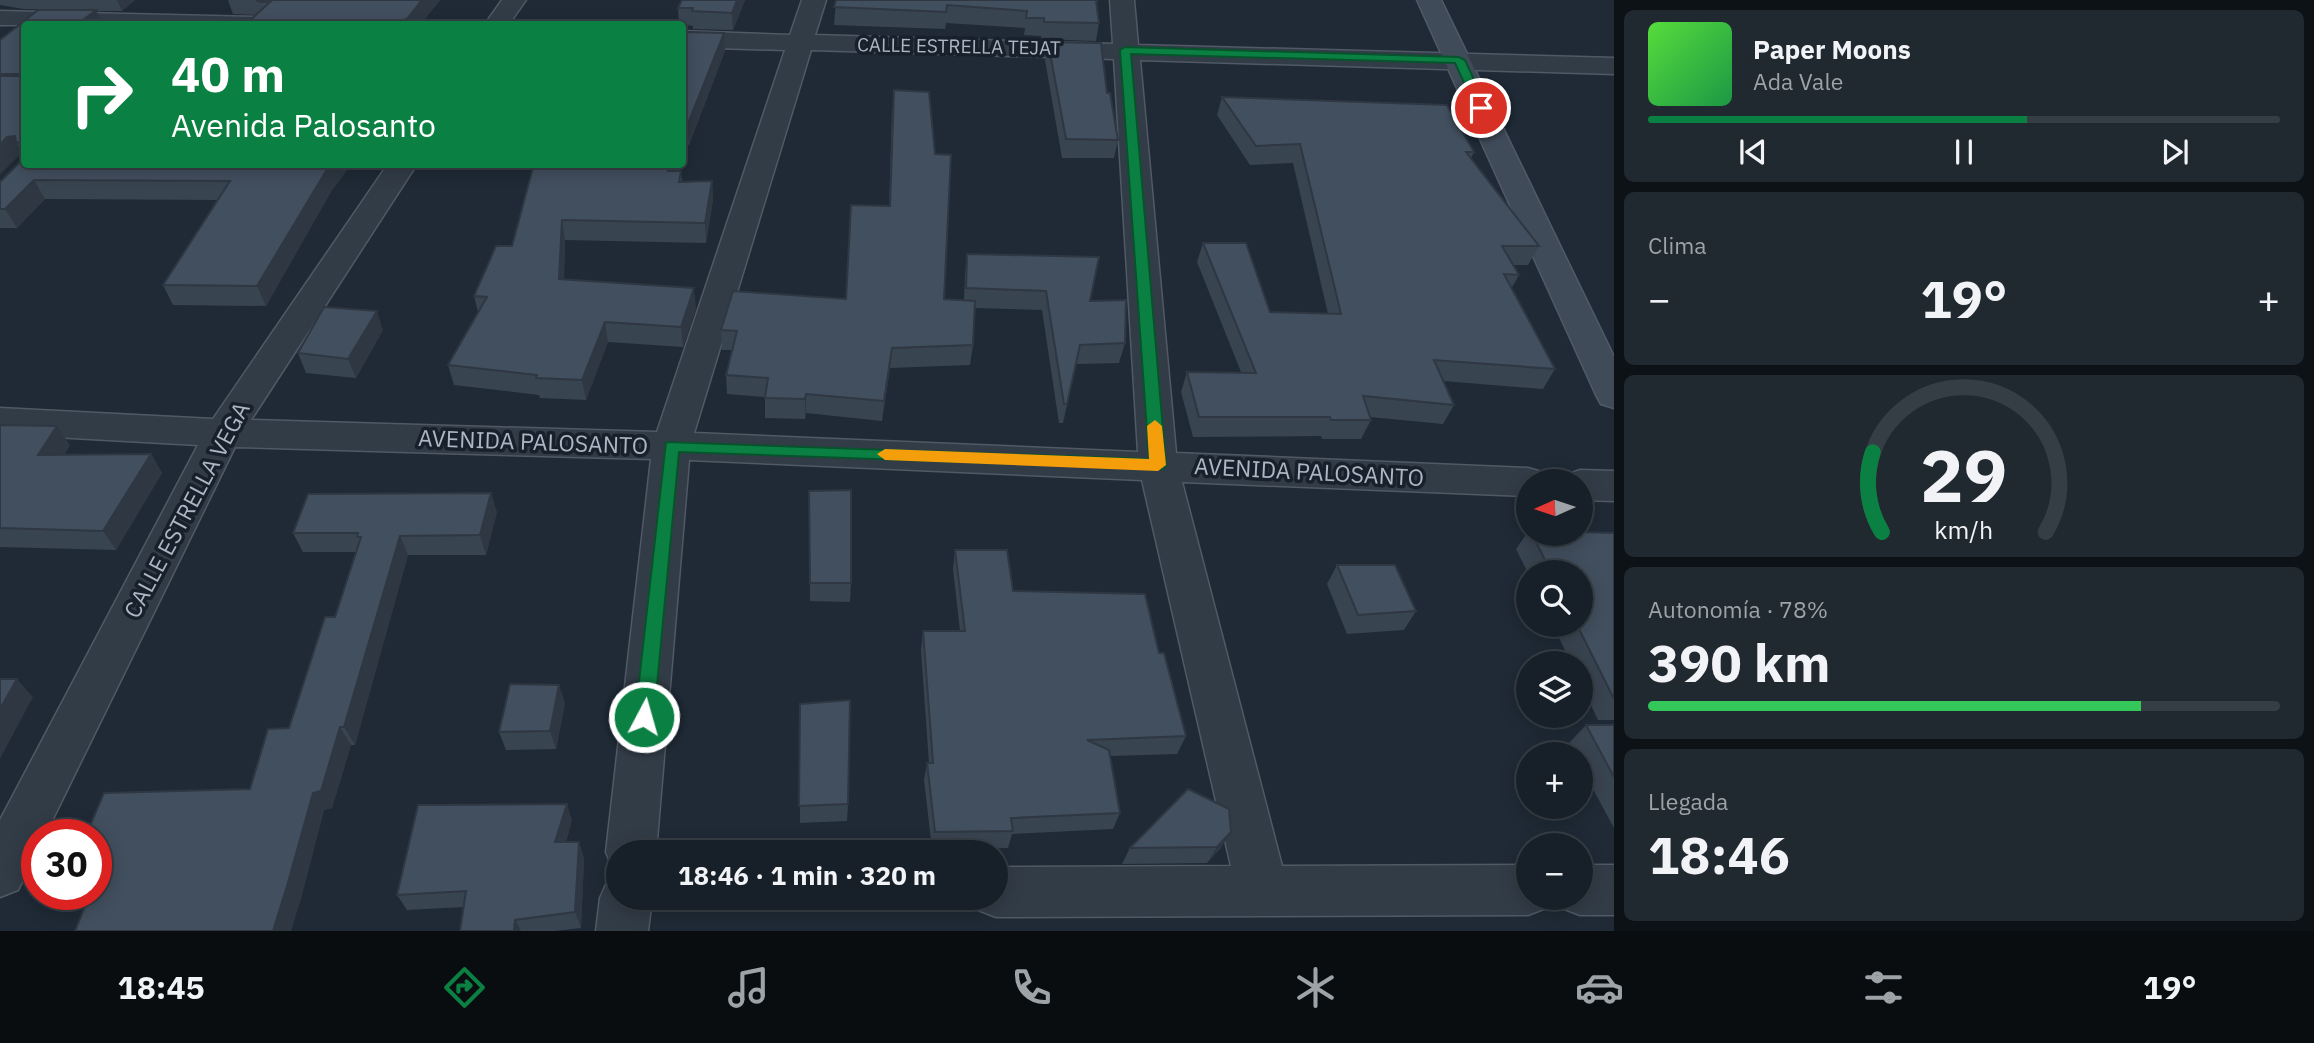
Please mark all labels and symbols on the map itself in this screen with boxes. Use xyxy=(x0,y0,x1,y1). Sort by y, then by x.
street label: CALLE ESTRELLA TEJAT xyxy=(857,32,1061,60)
pin xyxy=(1451,78,1511,138)
street label: CALLE ESTRELLA VEGA xyxy=(116,396,256,623)
street label: AVENIDA PALOSANTO xyxy=(418,422,649,460)
street label: AVENIDA PALOSANTO xyxy=(1193,450,1425,492)
north arrow xyxy=(1516,469,1592,546)
position arrow xyxy=(607,680,681,754)
speed limit sign: 30 xyxy=(21,819,112,910)

